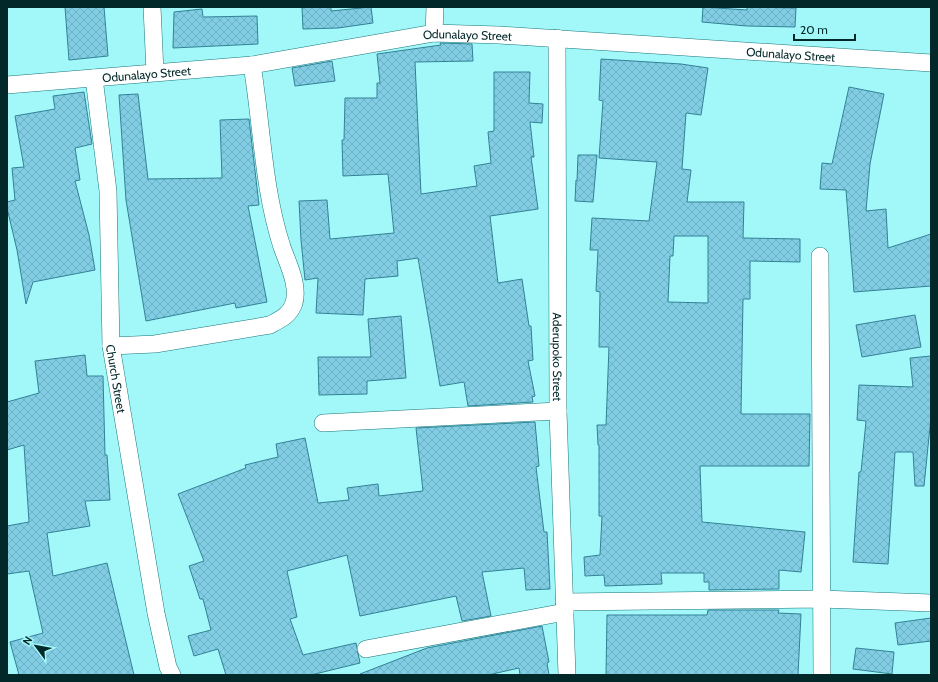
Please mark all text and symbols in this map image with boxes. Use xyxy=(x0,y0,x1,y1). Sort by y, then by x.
scale bar xyxy=(794,16,855,42)
text: 20 m xyxy=(800,22,828,37)
street label: Odunalayo Street xyxy=(422,25,512,43)
street label: Odunalayo Street xyxy=(746,44,836,64)
street label: Odunalayo Street xyxy=(102,63,192,85)
street label: Aderupoko Street xyxy=(550,313,565,401)
street label: Church Street xyxy=(103,343,130,414)
north arrow xyxy=(16,626,56,666)
text: N xyxy=(20,634,36,648)

